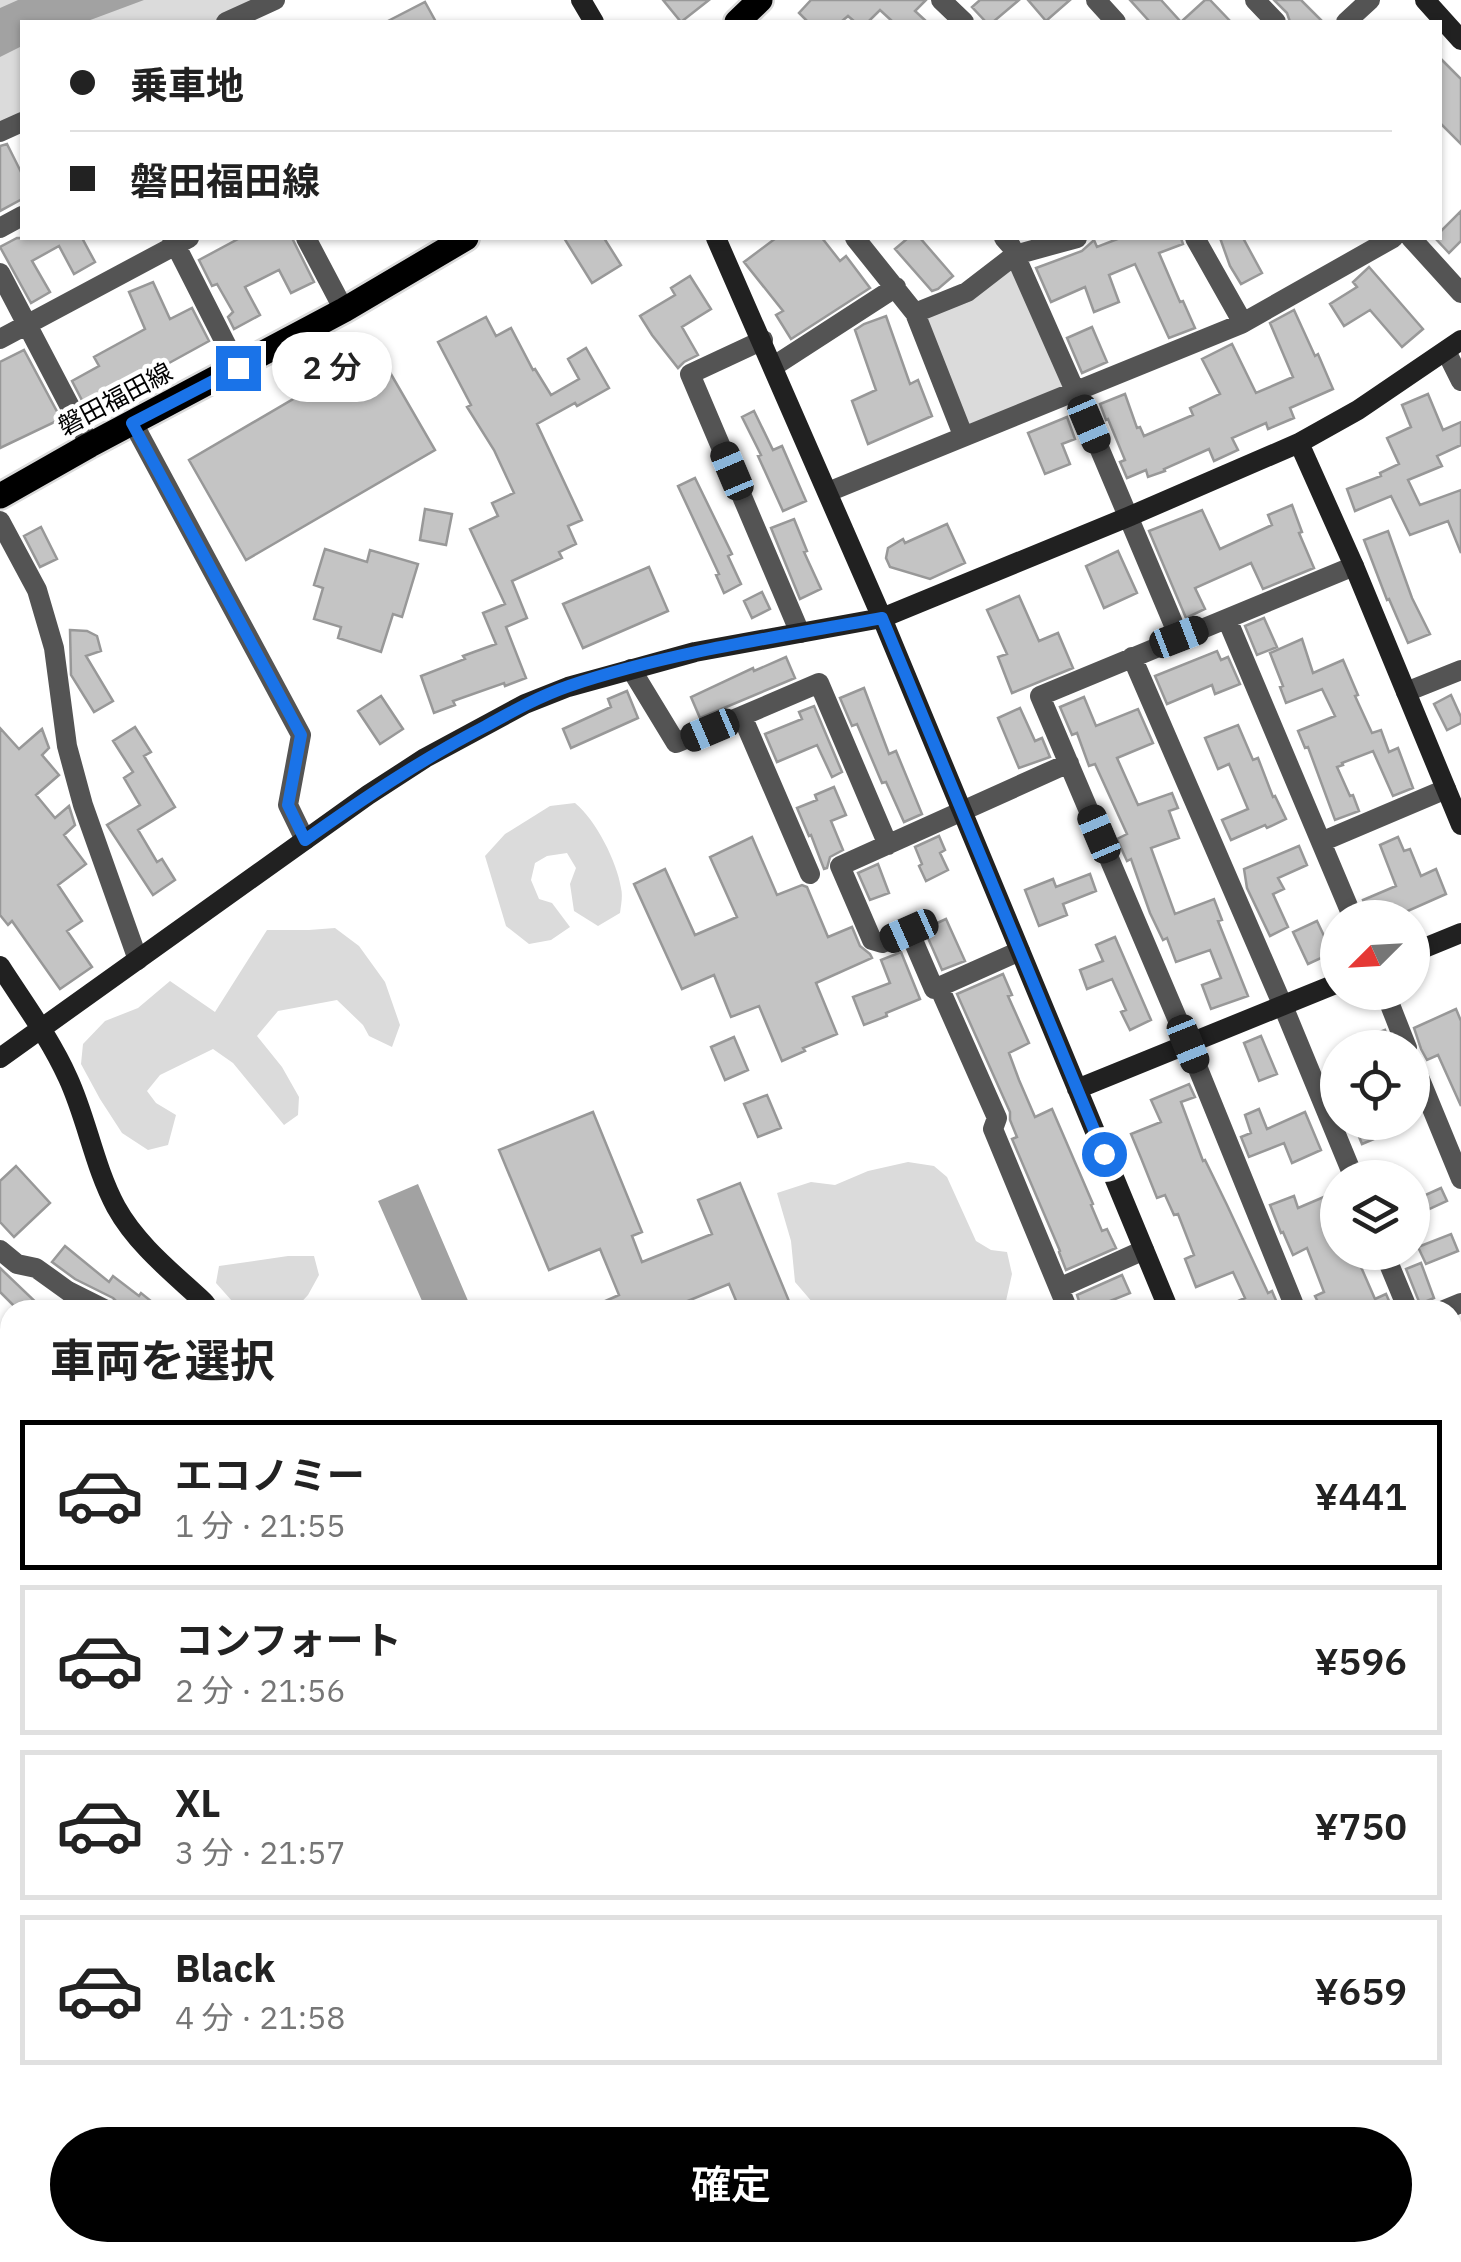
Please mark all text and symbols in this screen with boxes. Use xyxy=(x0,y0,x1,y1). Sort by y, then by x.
text: 乗車地 xyxy=(130,60,244,109)
text: 磐田福田線 xyxy=(130,156,320,205)
callout: 2 分 xyxy=(273,333,393,403)
route end xyxy=(216,346,261,391)
text: 2 分 xyxy=(303,346,361,388)
street label: 磐田福田線 xyxy=(52,355,178,442)
car xyxy=(1063,391,1115,457)
car xyxy=(706,438,758,504)
car xyxy=(1146,612,1212,662)
car xyxy=(677,704,743,756)
car xyxy=(1073,801,1125,867)
north arrow xyxy=(1320,900,1430,1010)
map controls xyxy=(1320,900,1430,1270)
car xyxy=(875,905,943,957)
car xyxy=(1163,1011,1213,1077)
button: locate xyxy=(1320,1030,1430,1140)
route start xyxy=(1082,1132,1127,1177)
button: layers xyxy=(1320,1160,1430,1270)
text: 車両を選択 xyxy=(50,1331,275,1389)
icon: car xyxy=(55,1450,145,1540)
text: エコノミー xyxy=(175,1450,365,1499)
text: ¥441 xyxy=(1314,1471,1407,1520)
text: 1 分 · 21:55 xyxy=(175,1504,345,1546)
icon: car xyxy=(55,1615,145,1705)
text: コンフォート xyxy=(175,1615,402,1664)
text: ¥596 xyxy=(1314,1636,1407,1685)
text: 2 分 · 21:56 xyxy=(175,1669,345,1711)
text: XL xyxy=(175,1778,221,1827)
icon: car xyxy=(55,1780,145,1870)
text: ¥750 xyxy=(1314,1801,1407,1850)
text: 3 分 · 21:57 xyxy=(175,1831,345,1873)
text: Black xyxy=(175,1943,275,1992)
icon: car xyxy=(55,1945,145,2035)
text: ¥659 xyxy=(1314,1966,1407,2015)
text: 4 分 · 21:58 xyxy=(175,1996,345,2038)
button: 確定 xyxy=(50,2127,1412,2242)

